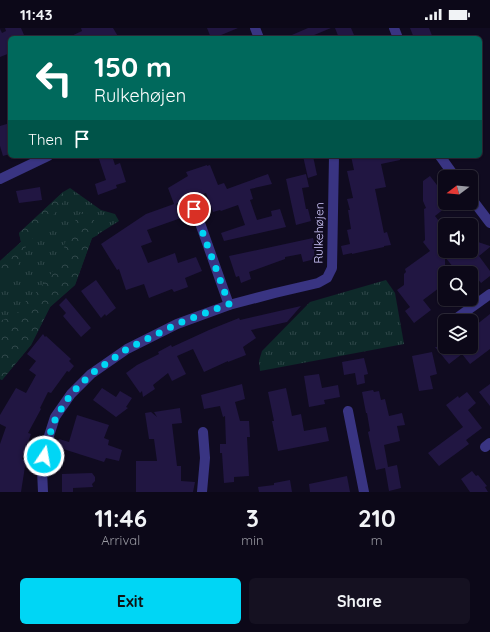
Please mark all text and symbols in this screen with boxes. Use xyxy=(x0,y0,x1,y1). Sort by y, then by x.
text: 11:43 xyxy=(20,5,53,24)
text: 150 m xyxy=(94,49,172,84)
icon: left xyxy=(28,52,80,104)
text: Rulkehøjen xyxy=(94,84,186,107)
icon: arrive xyxy=(71,128,93,150)
text: Then xyxy=(28,130,63,149)
north arrow xyxy=(438,170,478,210)
map controls xyxy=(438,170,478,354)
pin xyxy=(177,192,211,226)
icon: arrive xyxy=(183,198,205,220)
street label: Rulkehøjen xyxy=(310,202,327,264)
button: sound xyxy=(438,218,478,258)
button: search xyxy=(438,266,478,306)
button: layers xyxy=(438,314,478,354)
position arrow xyxy=(23,435,65,477)
text: 11:46 xyxy=(94,503,147,533)
text: 3 xyxy=(246,503,259,533)
text: 210 xyxy=(358,503,396,533)
text: Arrival xyxy=(101,532,140,548)
text: min xyxy=(241,532,264,548)
text: m xyxy=(371,532,383,548)
button: Exit xyxy=(20,578,241,624)
button: Share xyxy=(249,578,470,624)

